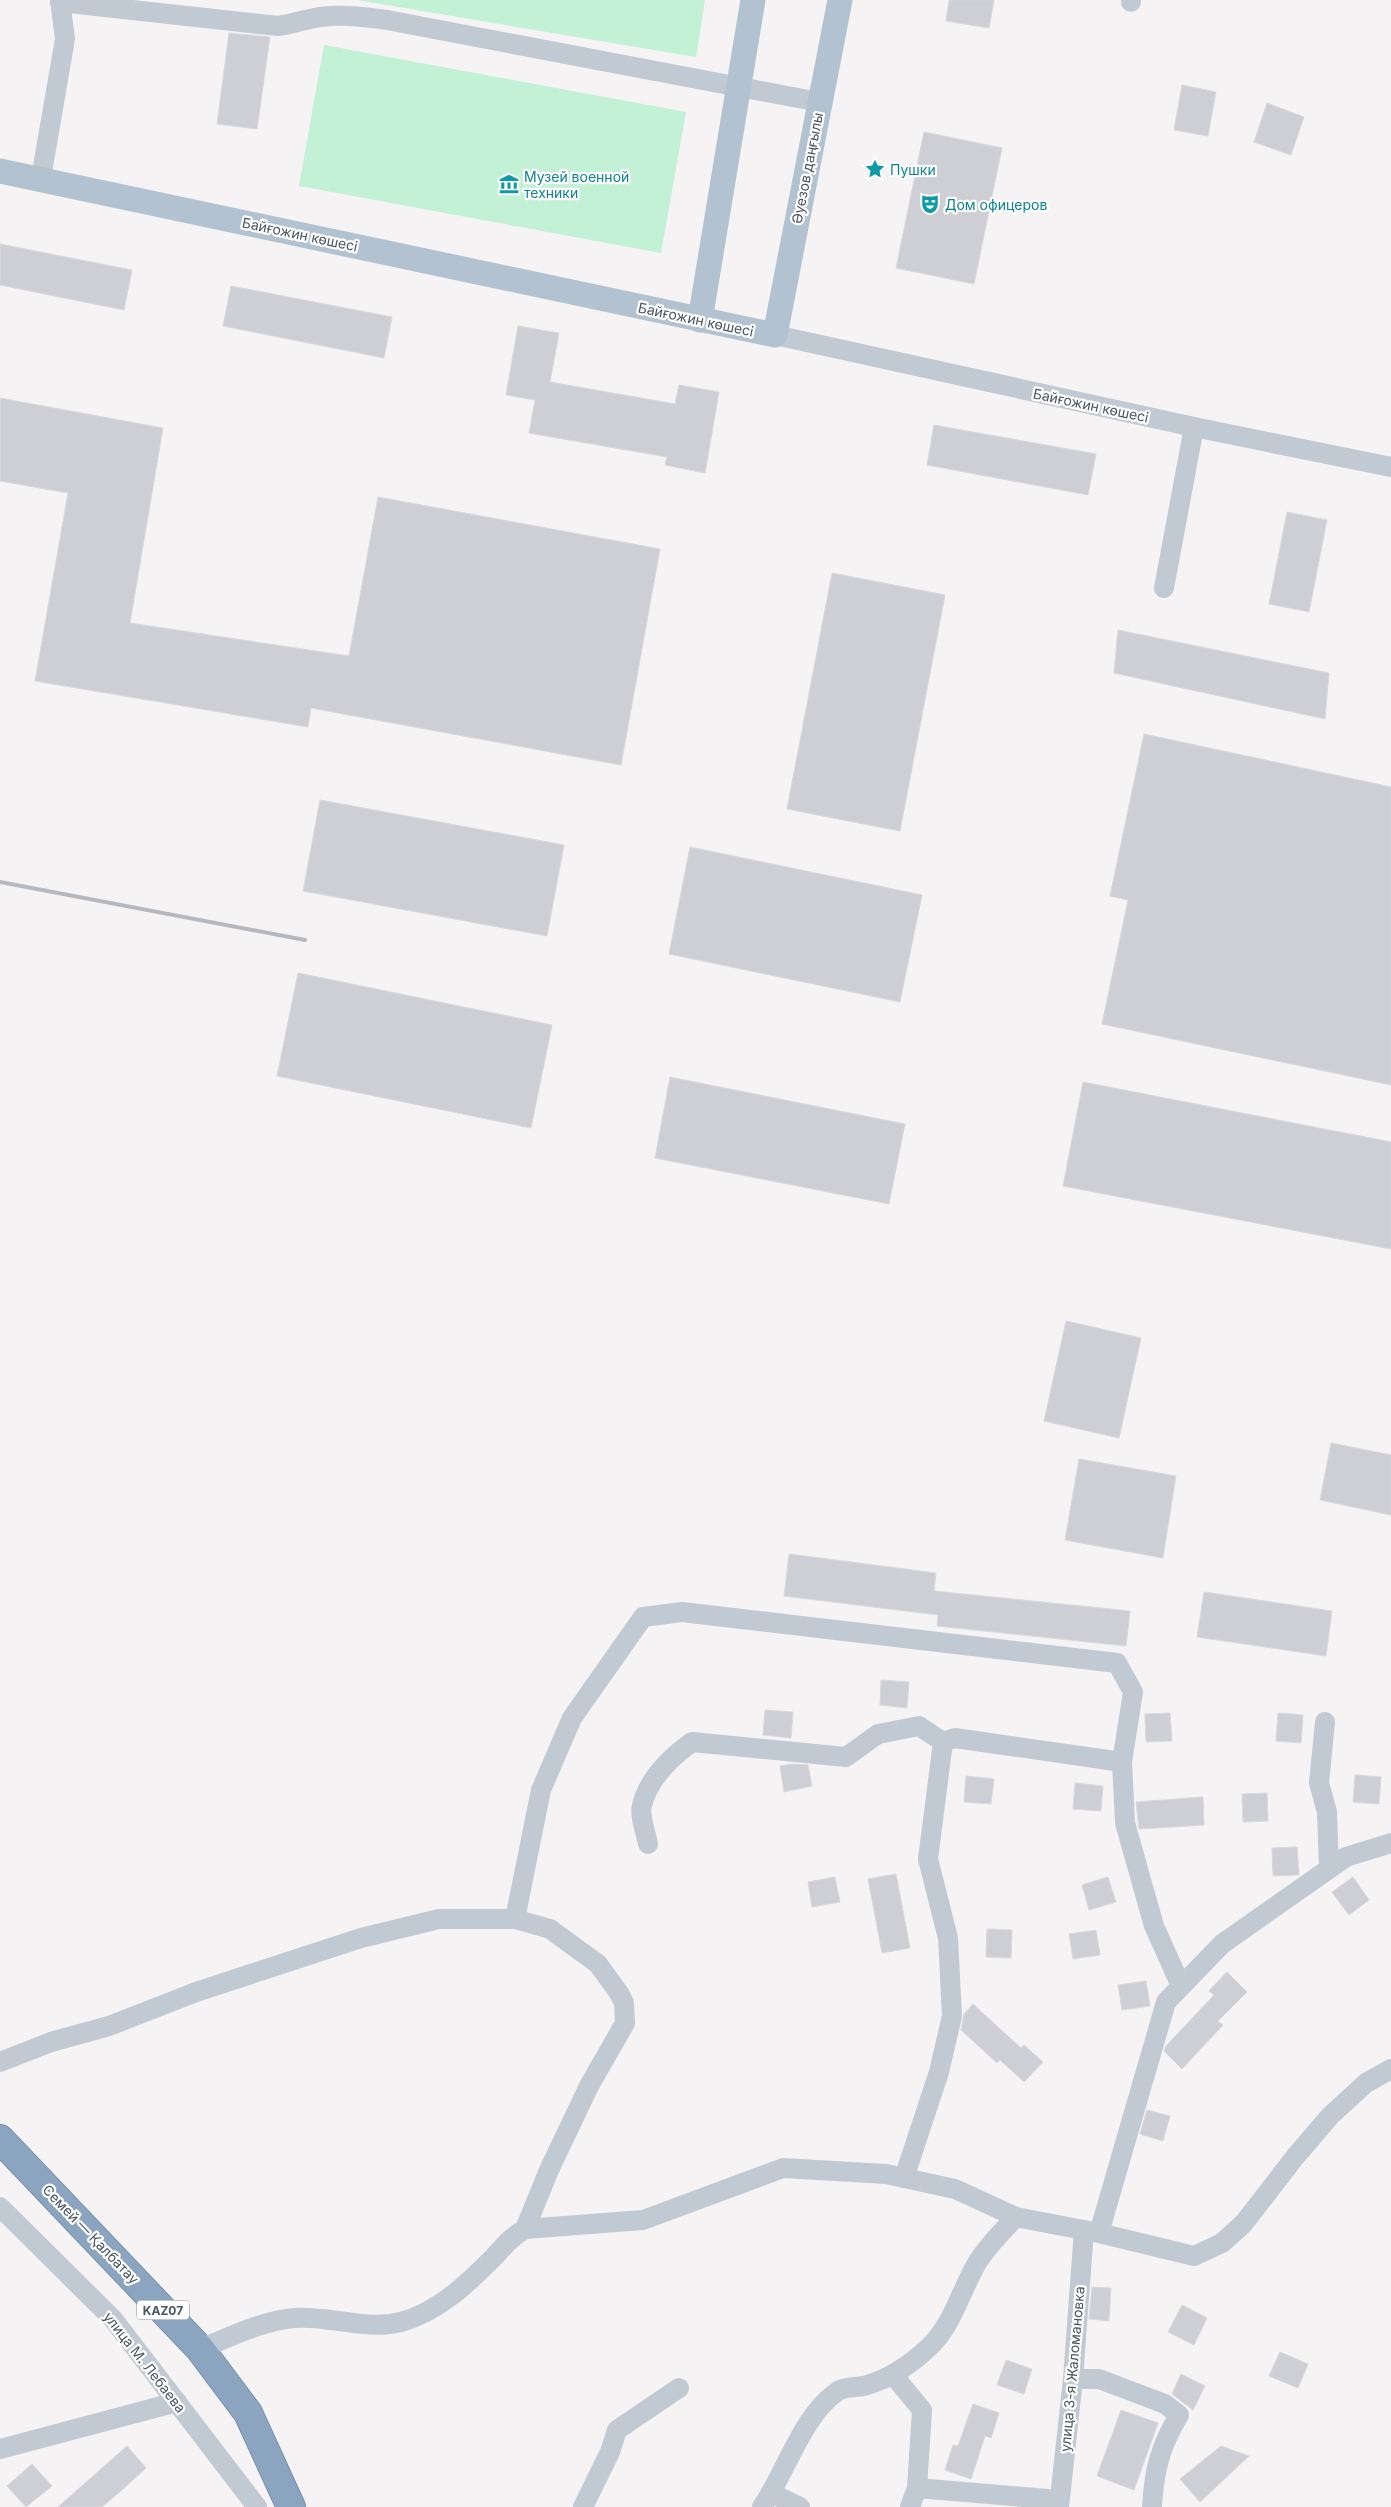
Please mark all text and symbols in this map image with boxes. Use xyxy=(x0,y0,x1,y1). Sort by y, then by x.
street label: Әуезов даңғылы xyxy=(788,111,826,225)
place icon: Пушки xyxy=(864,158,886,180)
place label: Пушки xyxy=(890,161,936,178)
place label: Музей военной техники xyxy=(524,168,629,201)
museum icon: Музей военной техники xyxy=(498,173,520,195)
theatre icon: Дом офицеров xyxy=(919,193,941,215)
place label: Дом офицеров xyxy=(945,196,1047,213)
street label: Байғожин көшесі xyxy=(241,213,359,255)
street label: Байғожин көшесі xyxy=(637,298,755,340)
street label: Байғожин көшесі xyxy=(1032,384,1150,426)
street label: Семей — Қалбатау xyxy=(39,2181,143,2287)
street label: улица 3-я Жаломановка xyxy=(1056,2286,1088,2452)
road number: KAZ07 xyxy=(137,2300,189,2320)
street label: улица М. Лебаева xyxy=(100,2308,190,2416)

